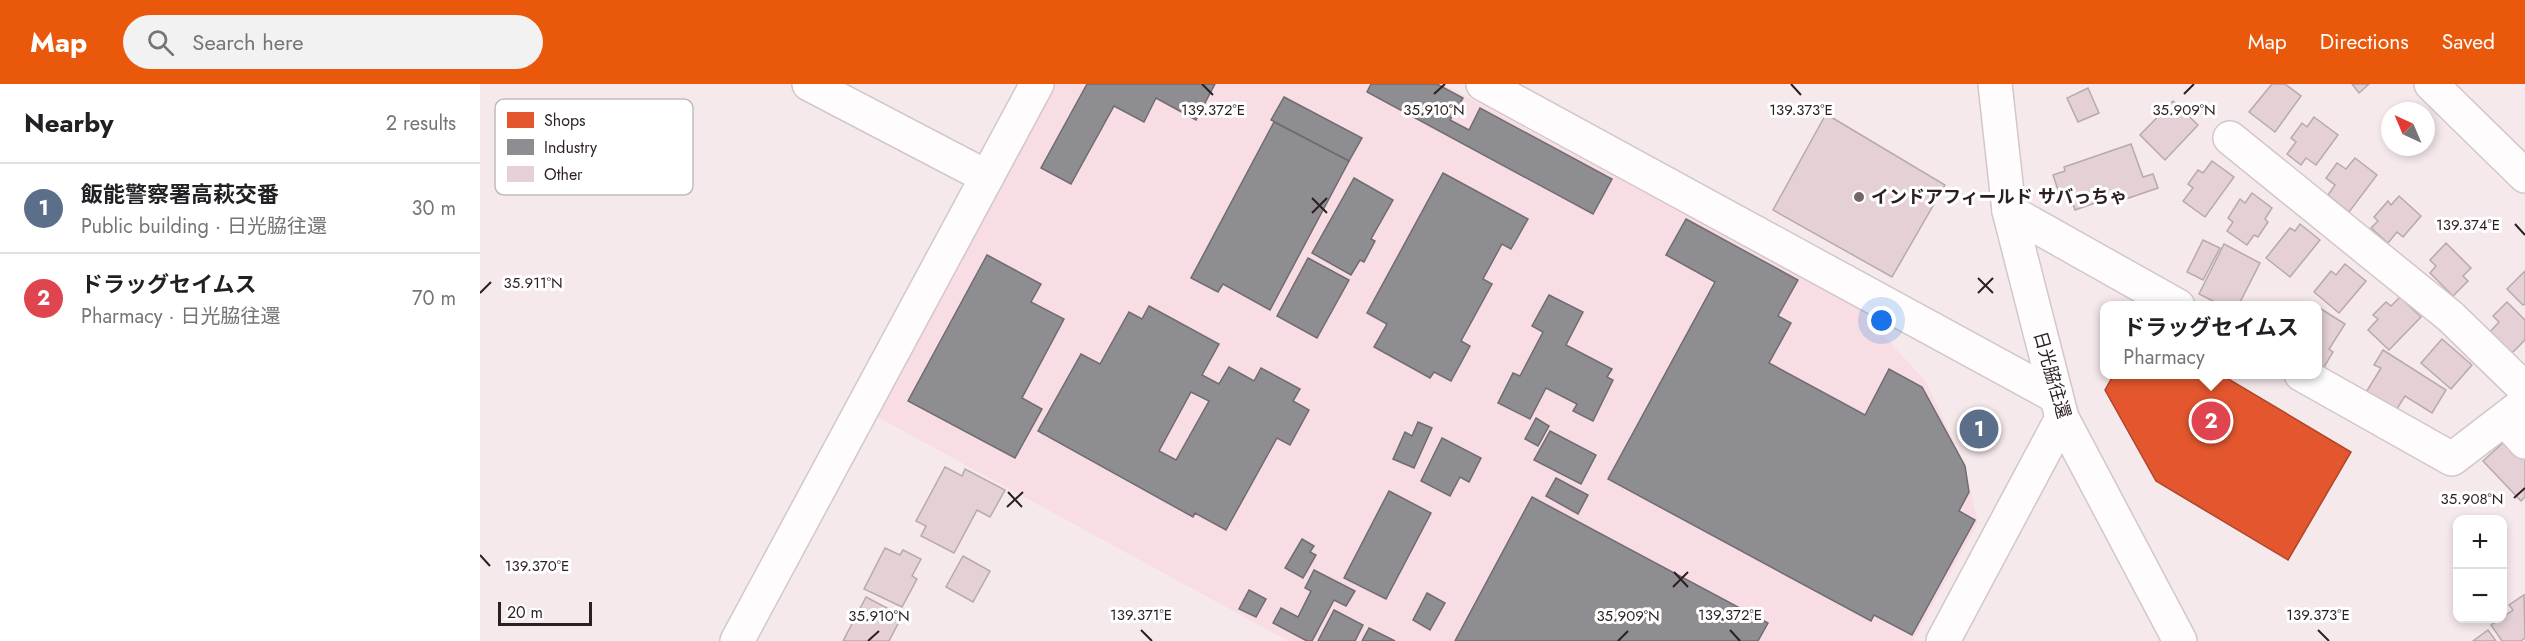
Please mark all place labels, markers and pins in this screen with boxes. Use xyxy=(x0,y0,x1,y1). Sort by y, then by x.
place label: インドアフィールド サバっちゃ xyxy=(1871,184,2127,210)
marker: インドアフィールド サバっちゃ xyxy=(1852,190,1866,204)
pin: 2 xyxy=(2192,398,2230,444)
pin: 1 xyxy=(1960,406,1998,452)

